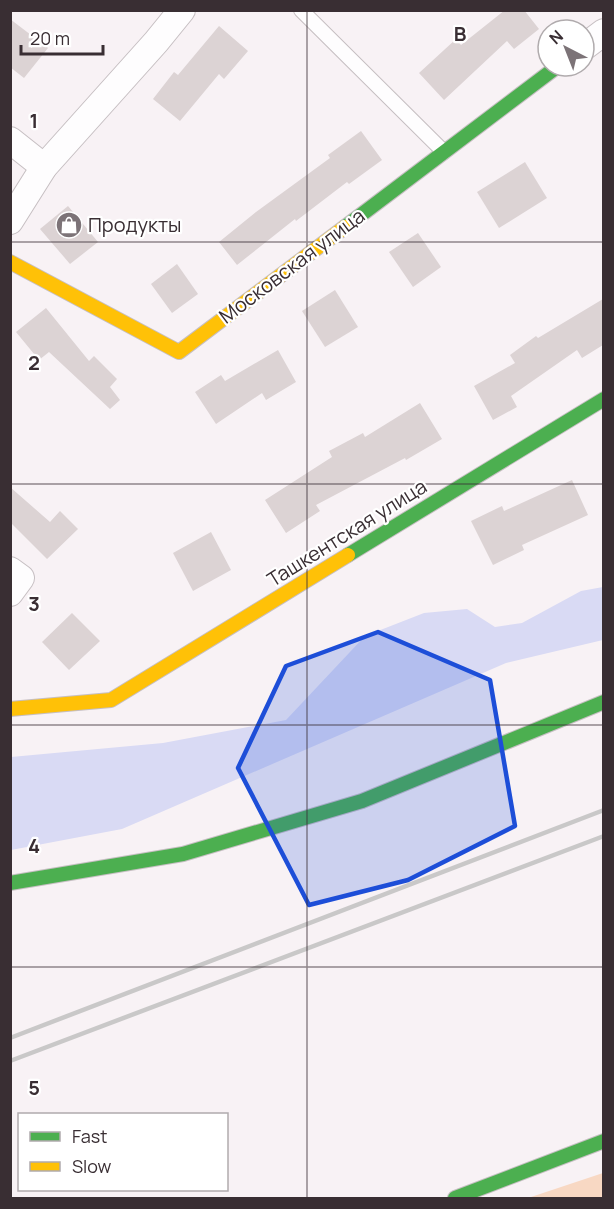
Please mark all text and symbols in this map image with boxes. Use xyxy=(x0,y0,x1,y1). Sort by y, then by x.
scale bar xyxy=(21,18,104,56)
north arrow xyxy=(536,18,596,78)
text: B xyxy=(454,20,467,47)
text: N xyxy=(544,25,568,49)
text: 20 m xyxy=(30,26,70,50)
text: 1 xyxy=(30,107,38,134)
street label: Московская улица xyxy=(213,202,370,329)
shop icon: Продукты xyxy=(54,210,84,240)
place label: Продукты xyxy=(88,211,181,238)
text: 2 xyxy=(28,349,40,376)
street label: Ташкентская улица xyxy=(262,473,432,593)
text: 3 xyxy=(28,590,40,617)
text: 4 xyxy=(28,832,40,859)
text: 5 xyxy=(28,1074,40,1101)
legend xyxy=(18,1113,228,1191)
text: Fast xyxy=(72,1124,107,1148)
text: Slow xyxy=(72,1154,112,1178)

